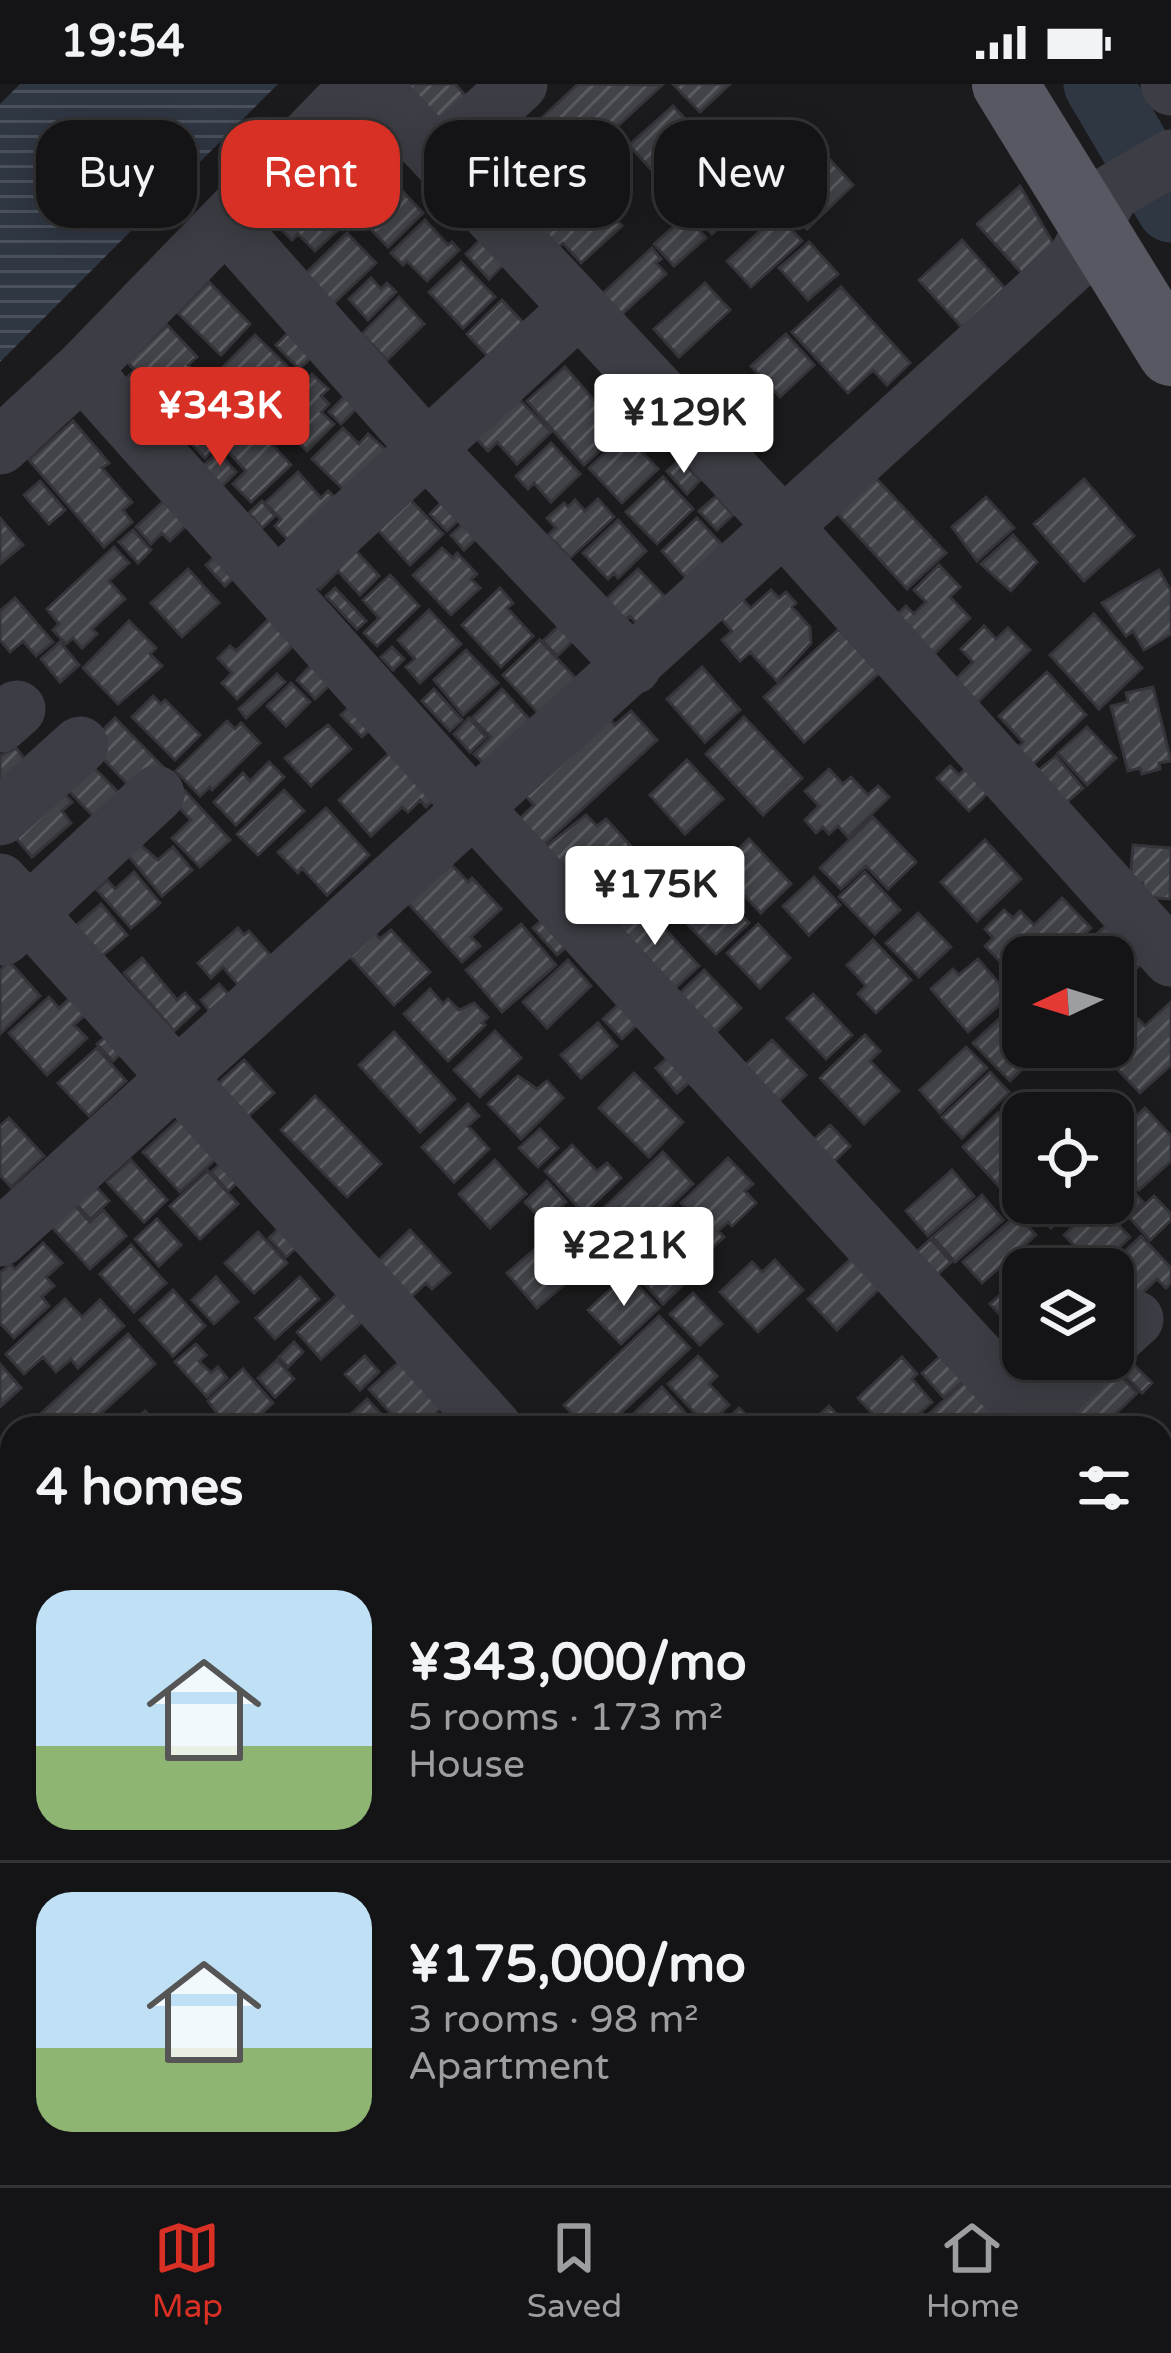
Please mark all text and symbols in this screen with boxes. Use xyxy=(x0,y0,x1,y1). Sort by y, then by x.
text: 19:54 xyxy=(60,15,185,69)
chip: Buy xyxy=(36,120,197,228)
chip: Rent xyxy=(221,120,400,228)
chip: Filters xyxy=(424,120,630,228)
chip: New xyxy=(654,120,827,228)
pin: ¥343K xyxy=(136,367,304,469)
pin: ¥129K xyxy=(600,374,768,476)
text: ¥343K xyxy=(157,382,283,429)
text: ¥129K xyxy=(621,389,747,436)
pin: ¥175K xyxy=(571,846,739,948)
text: ¥175K xyxy=(592,861,718,908)
north arrow xyxy=(1002,936,1134,1068)
map controls xyxy=(1002,936,1134,1380)
button: locate xyxy=(1002,1092,1134,1224)
pin: ¥221K xyxy=(540,1207,708,1309)
text: ¥221K xyxy=(561,1222,687,1269)
button: layers xyxy=(1002,1248,1134,1380)
icon: filters xyxy=(1071,1455,1137,1521)
text: 4 homes xyxy=(36,1457,244,1519)
text: ¥343,000/mo xyxy=(408,1632,747,1694)
icon: home xyxy=(132,1638,276,1782)
text: 5 rooms · 173 m² xyxy=(408,1694,723,1741)
text: House xyxy=(408,1741,525,1788)
text: ¥175,000/mo xyxy=(408,1934,746,1996)
icon: home xyxy=(132,1940,276,2084)
text: 3 rooms · 98 m² xyxy=(408,1996,699,2043)
text: Apartment xyxy=(408,2043,609,2090)
tab: Map xyxy=(152,2215,223,2326)
tab: Saved xyxy=(527,2215,622,2326)
tab: Home xyxy=(926,2215,1019,2326)

